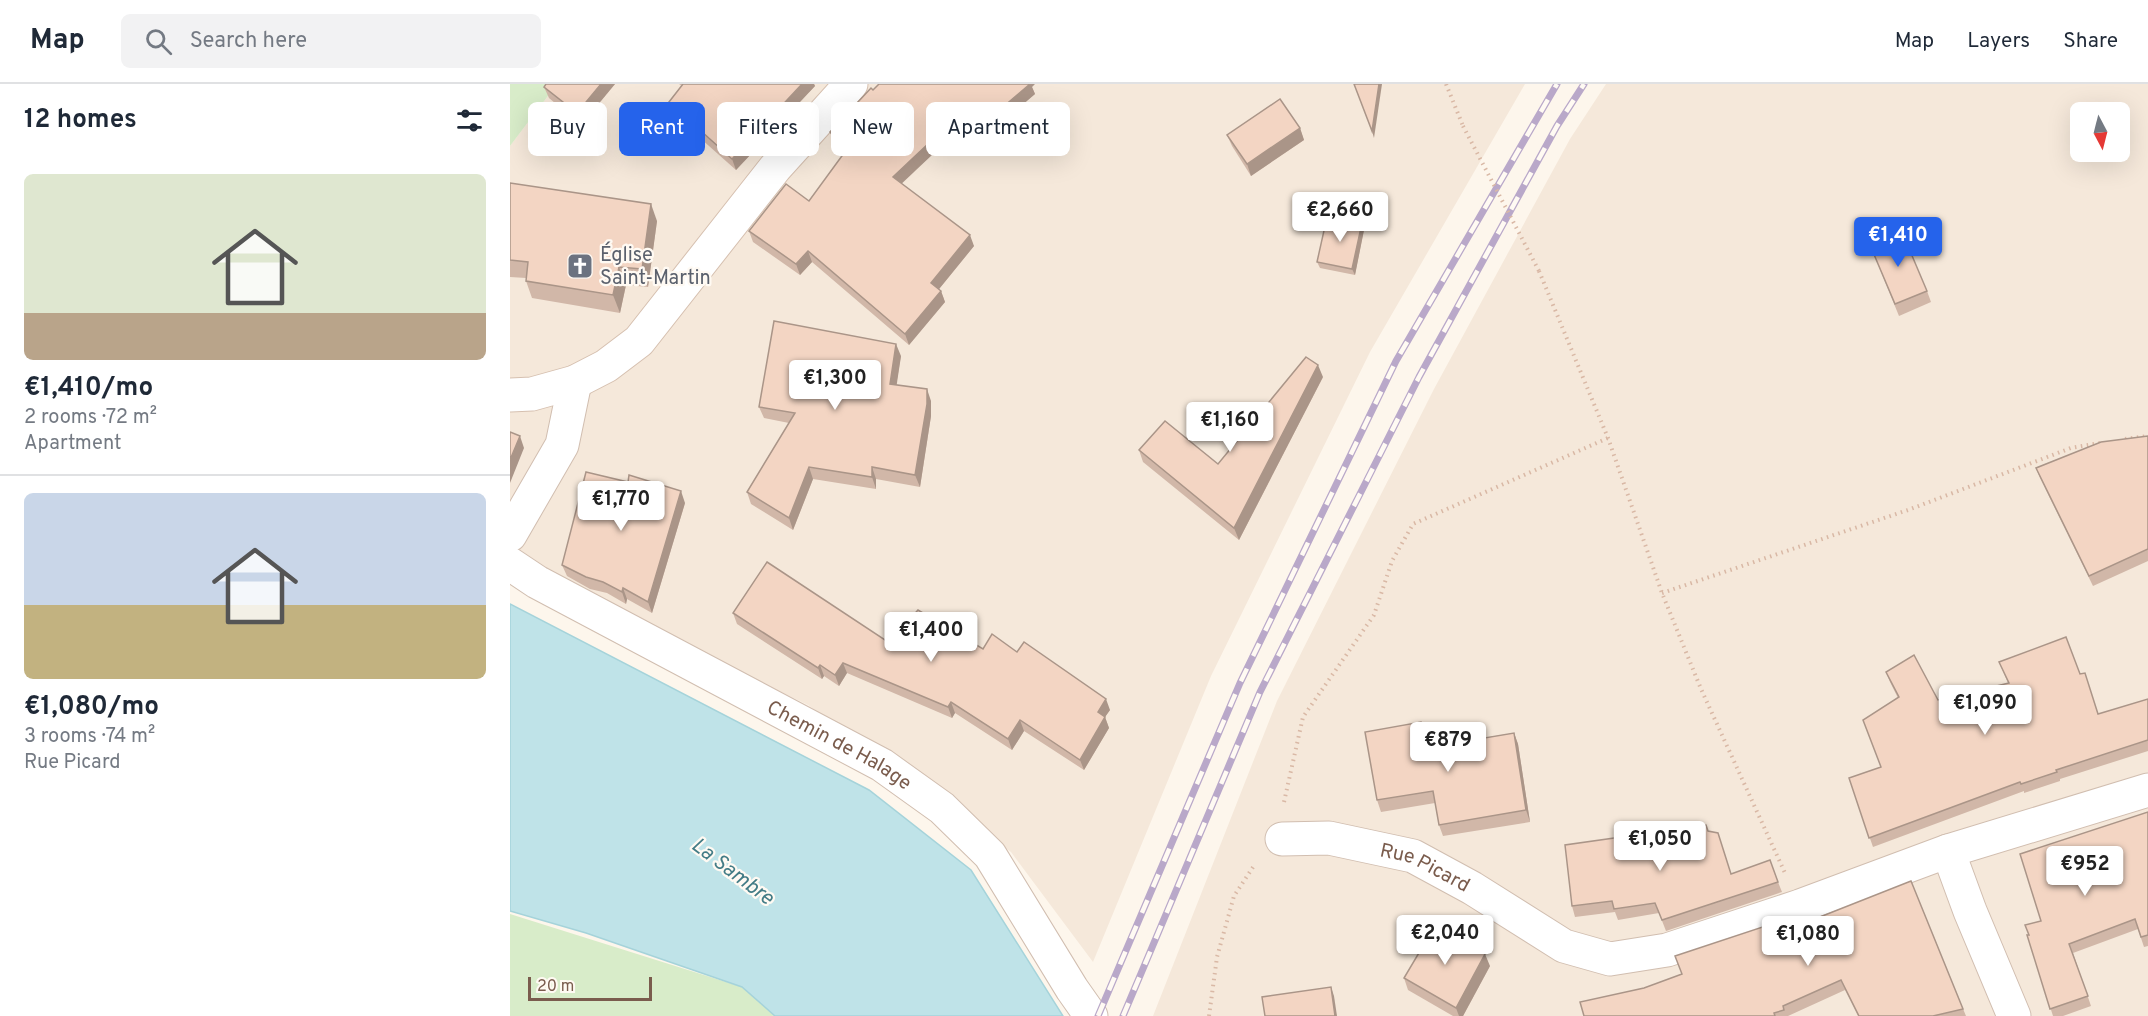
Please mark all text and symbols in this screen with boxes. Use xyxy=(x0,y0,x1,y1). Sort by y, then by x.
search box xyxy=(121,14,541,68)
text: Map xyxy=(30,23,85,59)
icon: search xyxy=(142,25,175,58)
text: Search here xyxy=(190,28,307,55)
text: Map xyxy=(1895,28,1934,55)
text: Layers xyxy=(1967,28,2030,55)
text: Share xyxy=(2063,28,2118,55)
chip: Buy xyxy=(528,102,607,156)
chip: Rent xyxy=(619,102,705,156)
chip: Filters xyxy=(717,102,819,156)
chip: New xyxy=(831,102,914,156)
chip: Apartment xyxy=(926,102,1070,156)
north arrow xyxy=(2070,102,2130,162)
map controls xyxy=(2070,102,2130,162)
text: 12 homes xyxy=(24,104,137,137)
icon: filters xyxy=(453,104,486,137)
pin: €2,660 xyxy=(1291,192,1389,243)
text: €2,660 xyxy=(1306,198,1374,224)
icon: home xyxy=(201,213,309,321)
pin: €1,410 xyxy=(1849,217,1947,268)
text: €1,410 xyxy=(1868,223,1928,249)
place label: Église Saint-Martin xyxy=(600,241,711,292)
church icon: Église Saint-Martin xyxy=(565,251,595,281)
pin: €1,300 xyxy=(786,360,884,411)
text: €1,300 xyxy=(803,366,867,392)
text: €1,410/mo xyxy=(24,372,153,405)
pin: €1,160 xyxy=(1181,402,1279,453)
text: 2 rooms · 72 m² xyxy=(24,405,157,431)
text: €1,160 xyxy=(1200,408,1260,434)
text: Apartment xyxy=(24,431,122,457)
pin: €1,770 xyxy=(572,481,670,532)
text: €1,770 xyxy=(592,487,650,513)
icon: home xyxy=(201,532,309,640)
pin: €1,400 xyxy=(882,612,980,663)
text: €1,400 xyxy=(898,618,964,644)
pin: €1,090 xyxy=(1936,685,2034,736)
text: €1,080/mo xyxy=(24,691,159,724)
text: €1,090 xyxy=(1953,691,2017,717)
street label: Chemin de Halage xyxy=(762,695,916,797)
pin: €879 xyxy=(1412,722,1484,773)
text: 3 rooms · 74 m² xyxy=(24,724,155,750)
text: €879 xyxy=(1424,728,1472,754)
text: Rue Picard xyxy=(24,750,120,776)
pin: €1,050 xyxy=(1611,821,1709,872)
text: €1,050 xyxy=(1628,827,1692,853)
water label: La Sambre xyxy=(685,832,780,913)
street label: Rue Picard xyxy=(1377,838,1474,899)
pin: €952 xyxy=(2049,846,2121,897)
text: €952 xyxy=(2060,852,2110,878)
pin: €2,040 xyxy=(1396,915,1494,966)
pin: €1,080 xyxy=(1759,916,1857,967)
text: €2,040 xyxy=(1410,921,1480,947)
text: €1,080 xyxy=(1776,922,1840,948)
scale bar xyxy=(528,974,652,1002)
text: 20 m xyxy=(537,977,574,997)

